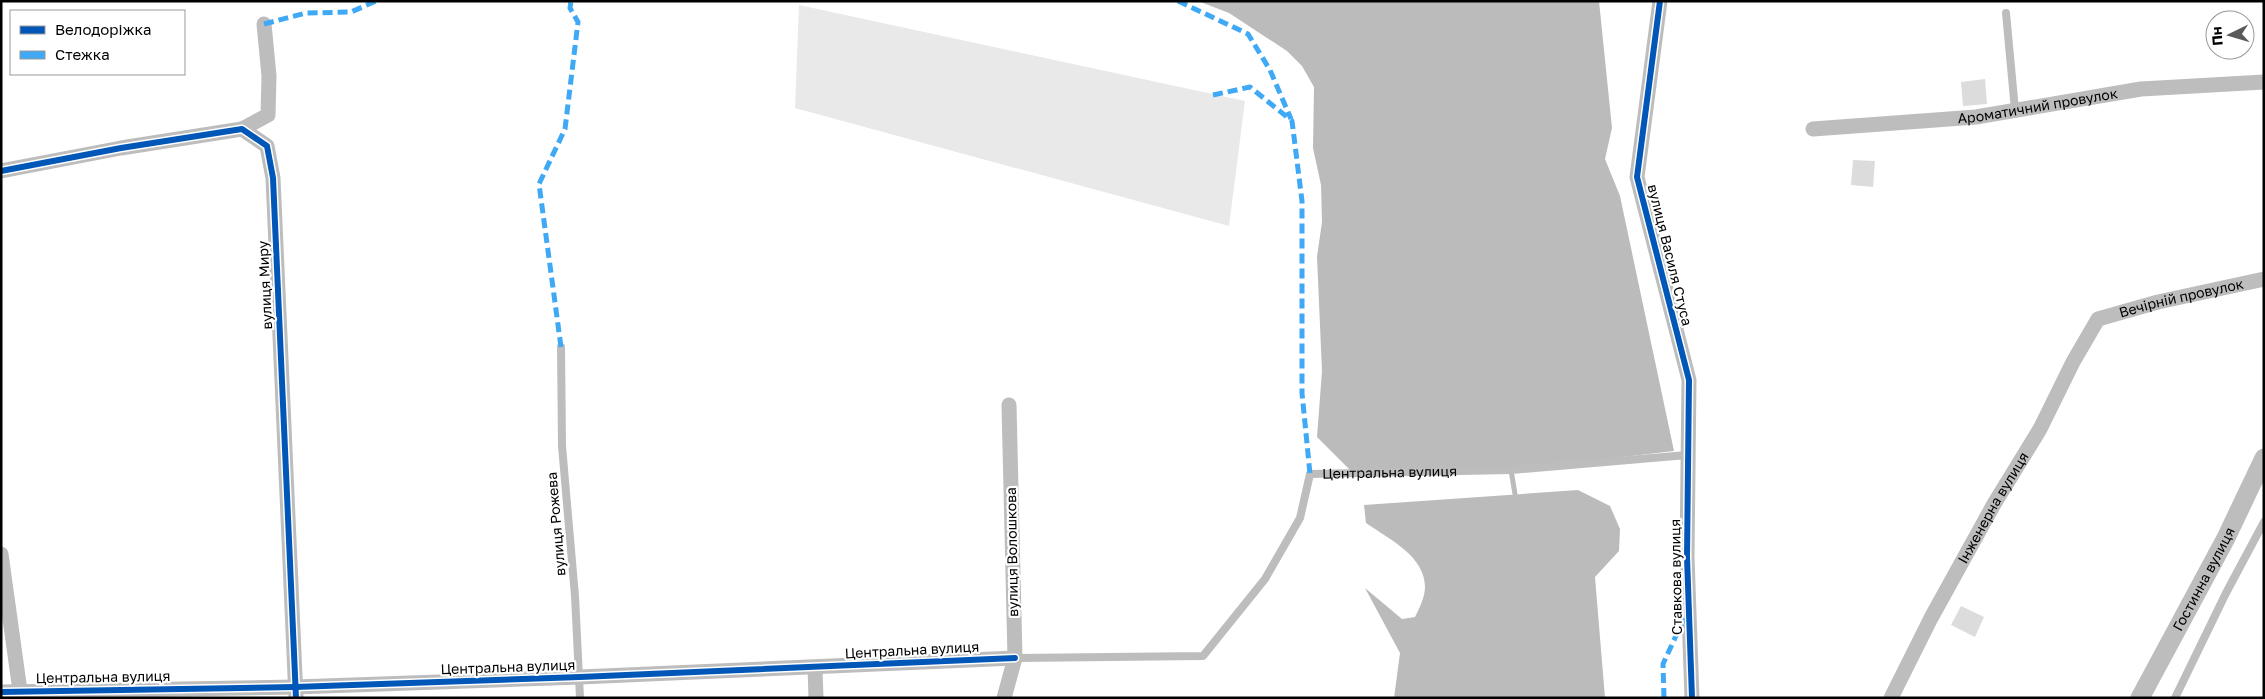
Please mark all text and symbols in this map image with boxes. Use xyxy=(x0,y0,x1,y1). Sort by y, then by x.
legend xyxy=(10,10,185,75)
north arrow xyxy=(2205,10,2255,60)
text: Велодоріжка xyxy=(55,20,152,38)
text: Пн xyxy=(2207,26,2226,46)
text: Стежка xyxy=(55,45,110,63)
street label: Ароматичний провулок xyxy=(1957,84,2119,126)
street label: вулиця Василя Стуса xyxy=(1645,182,1696,327)
street label: вулиця Миру xyxy=(254,240,275,330)
street label: Вечірній провулок xyxy=(2117,275,2245,321)
street label: Інженерна вулиця xyxy=(1954,449,2032,566)
street label: Центральна вулиця xyxy=(1322,462,1457,482)
street label: вулиця Рожева xyxy=(542,471,569,577)
street label: вулиця Волошкова xyxy=(1002,487,1021,617)
street label: Ставкова вулиця xyxy=(1666,519,1685,635)
street label: Гостинна вулиця xyxy=(2169,524,2238,634)
street label: Центральна вулиця xyxy=(844,637,980,662)
street label: Центральна вулиця xyxy=(440,656,576,677)
street label: Центральна вулиця xyxy=(35,667,171,686)

